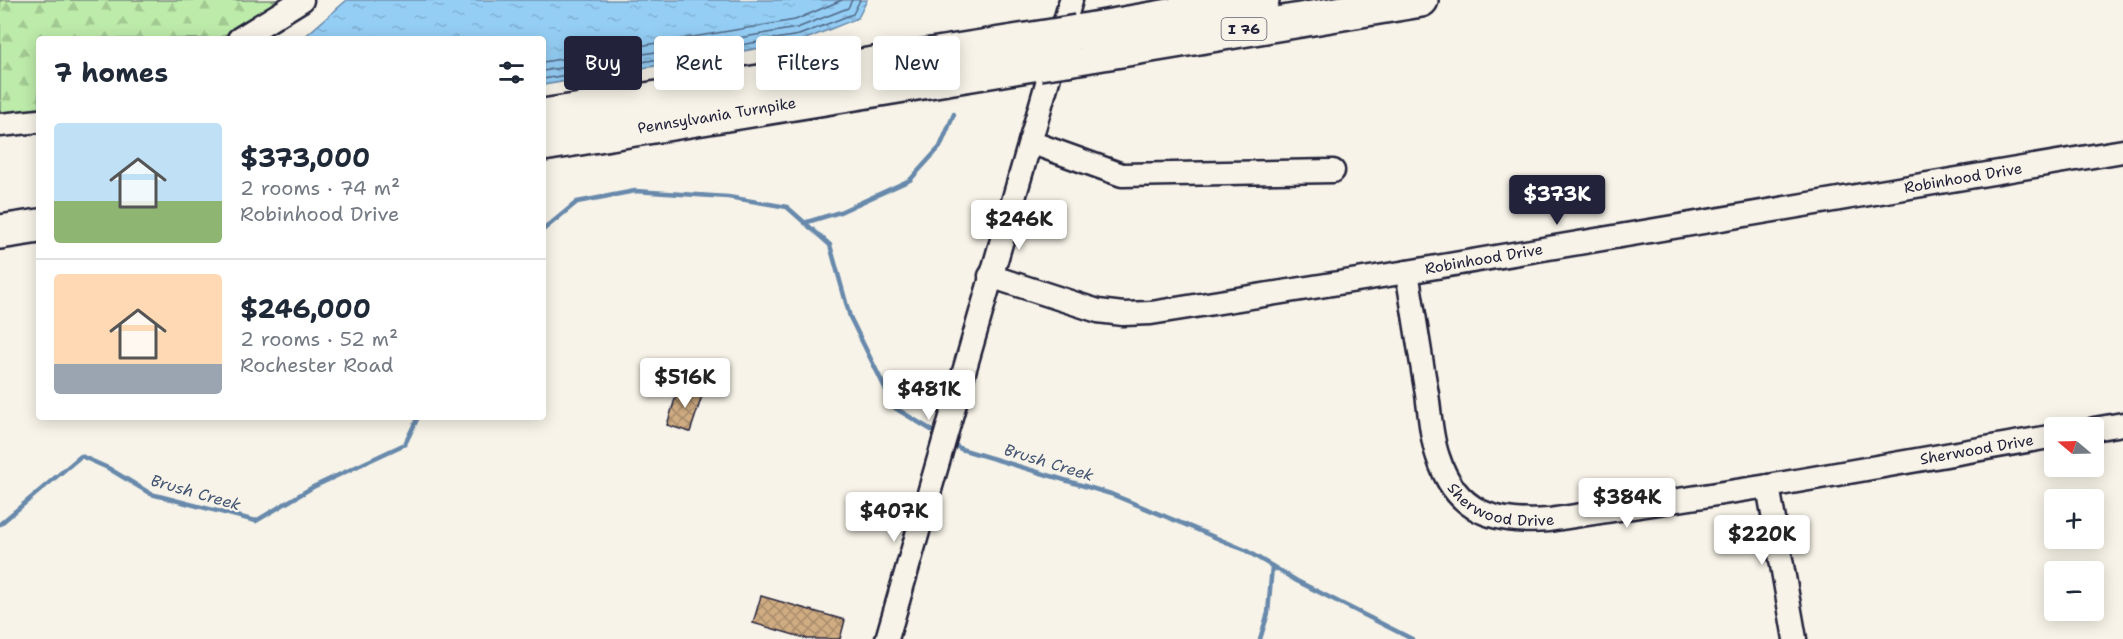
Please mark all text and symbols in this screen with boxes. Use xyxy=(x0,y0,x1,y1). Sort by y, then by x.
road number: I 76 xyxy=(1222,18,1266,40)
chip: Buy xyxy=(564,36,642,90)
chip: Rent xyxy=(654,36,744,90)
chip: Filters xyxy=(756,36,861,90)
chip: New xyxy=(873,36,960,90)
text: 7 homes xyxy=(54,55,168,90)
icon: filters xyxy=(495,56,528,89)
street label: Pennsylvania Turnpike xyxy=(636,93,797,138)
text: $373,000 xyxy=(240,140,370,175)
icon: home xyxy=(102,147,174,219)
street label: Robinhood Drive xyxy=(1902,158,2024,198)
text: 2 rooms · 74 m² xyxy=(240,175,400,201)
pin: $373K xyxy=(1515,175,1599,226)
text: $373K xyxy=(1523,181,1591,207)
pin: $246K xyxy=(977,200,1061,251)
text: Robinhood Drive xyxy=(240,201,399,227)
text: $246K xyxy=(985,206,1053,232)
street label: Robinhood Drive xyxy=(1423,239,1545,279)
text: $246,000 xyxy=(240,291,371,326)
icon: home xyxy=(102,298,174,370)
text: 2 rooms · 52 m² xyxy=(240,326,398,352)
text: Rochester Road xyxy=(240,352,393,378)
pin: $516K xyxy=(643,358,727,409)
text: $516K xyxy=(654,364,716,390)
pin: $481K xyxy=(887,370,971,421)
text: $481K xyxy=(897,376,961,402)
north arrow xyxy=(2044,417,2104,477)
map controls xyxy=(2044,417,2104,621)
street label: Sherwood Drive xyxy=(1918,430,2035,469)
water label: Brush Creek xyxy=(1001,439,1096,486)
water label: Brush Creek xyxy=(148,470,243,515)
pin: $384K xyxy=(1585,478,1669,529)
street label: Sherwood Drive xyxy=(1443,479,1556,531)
text: $384K xyxy=(1593,484,1661,510)
button: + xyxy=(2044,489,2104,549)
pin: $407K xyxy=(852,492,936,543)
text: $407K xyxy=(860,498,928,524)
pin: $220K xyxy=(1720,515,1804,566)
text: $220K xyxy=(1728,521,1796,547)
button: − xyxy=(2044,561,2104,621)

